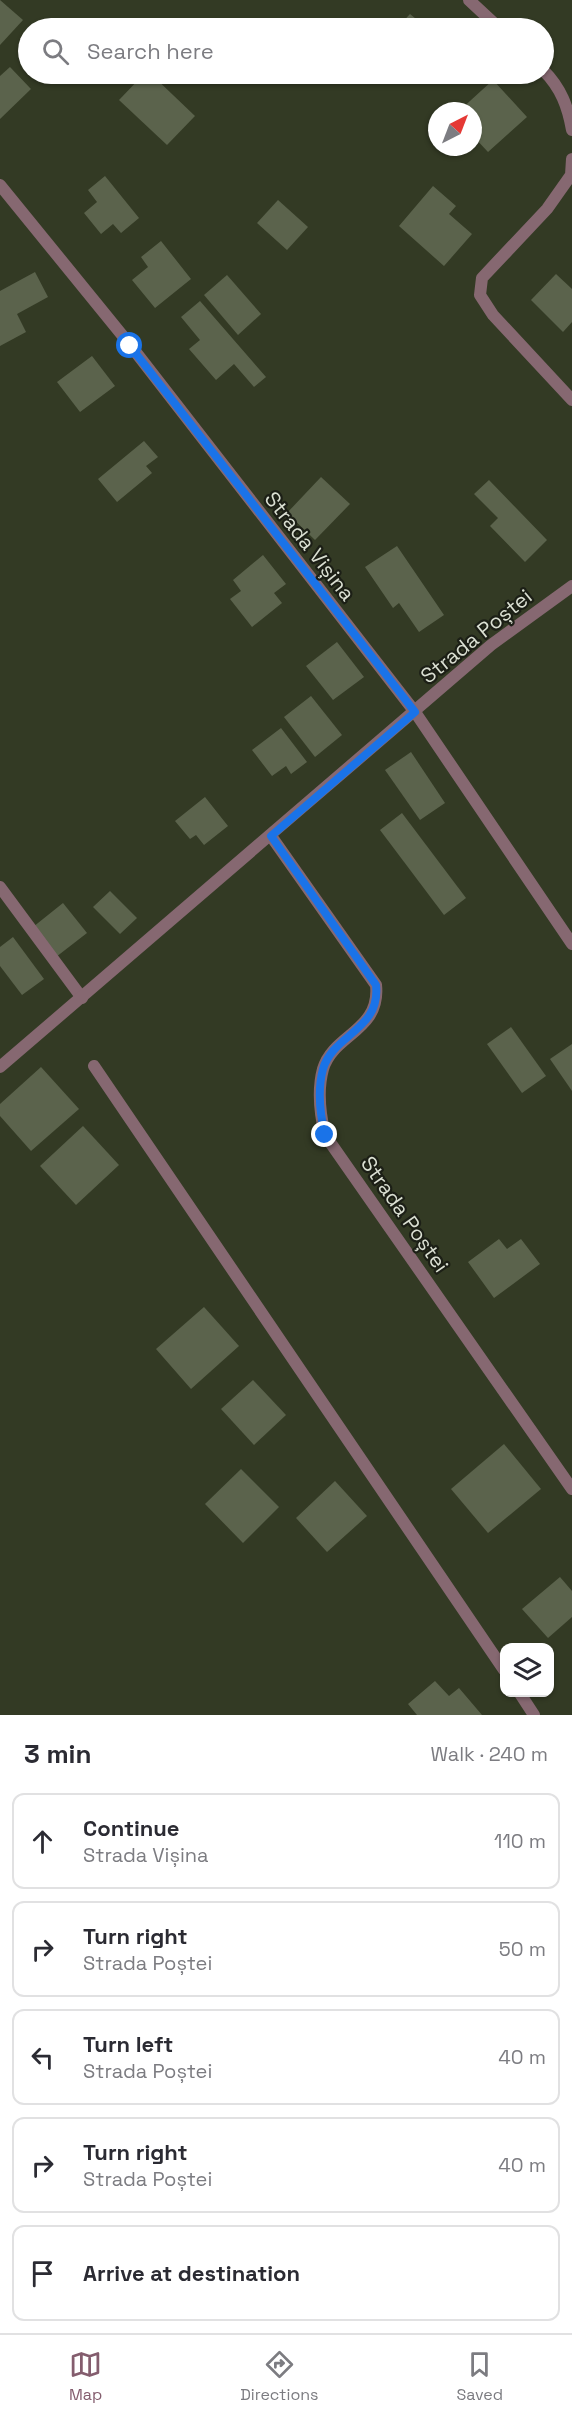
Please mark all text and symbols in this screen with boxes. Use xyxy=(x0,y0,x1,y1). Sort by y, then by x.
search box xyxy=(18,18,554,84)
icon: search xyxy=(39,35,72,68)
text: Search here xyxy=(87,37,214,65)
north arrow xyxy=(428,102,482,156)
route start xyxy=(116,332,142,358)
street label: Strada Vișina xyxy=(259,486,361,606)
street label: Strada Poștei xyxy=(415,583,537,689)
route end xyxy=(311,1121,337,1147)
street label: Strada Poștei xyxy=(355,1151,455,1277)
map controls xyxy=(500,1643,554,1697)
button: layers xyxy=(500,1643,554,1697)
text: 3 min xyxy=(24,1737,92,1771)
text: Walk · 240 m xyxy=(430,1741,548,1767)
text: Continue xyxy=(83,1814,179,1842)
icon: ahead xyxy=(26,1825,59,1858)
text: 110 m xyxy=(494,1828,546,1854)
text: Strada Vișina xyxy=(83,1842,209,1868)
text: Turn right xyxy=(83,1922,188,1950)
icon: right xyxy=(26,1933,59,1966)
text: 50 m xyxy=(499,1936,546,1962)
text: Strada Poștei xyxy=(83,1950,212,1976)
text: Turn left xyxy=(83,2030,173,2058)
icon: left xyxy=(26,2041,59,2074)
text: 40 m xyxy=(498,2044,546,2070)
text: Strada Poștei xyxy=(83,2058,212,2084)
text: Turn right xyxy=(83,2138,188,2166)
icon: right xyxy=(26,2149,59,2182)
text: 40 m xyxy=(498,2152,546,2178)
text: Strada Poștei xyxy=(83,2166,212,2192)
icon: arrive xyxy=(26,2257,59,2290)
text: Arrive at destination xyxy=(83,2259,300,2287)
tab: Map xyxy=(69,2348,102,2405)
tab: Directions xyxy=(240,2348,319,2405)
tab: Saved xyxy=(456,2348,503,2405)

